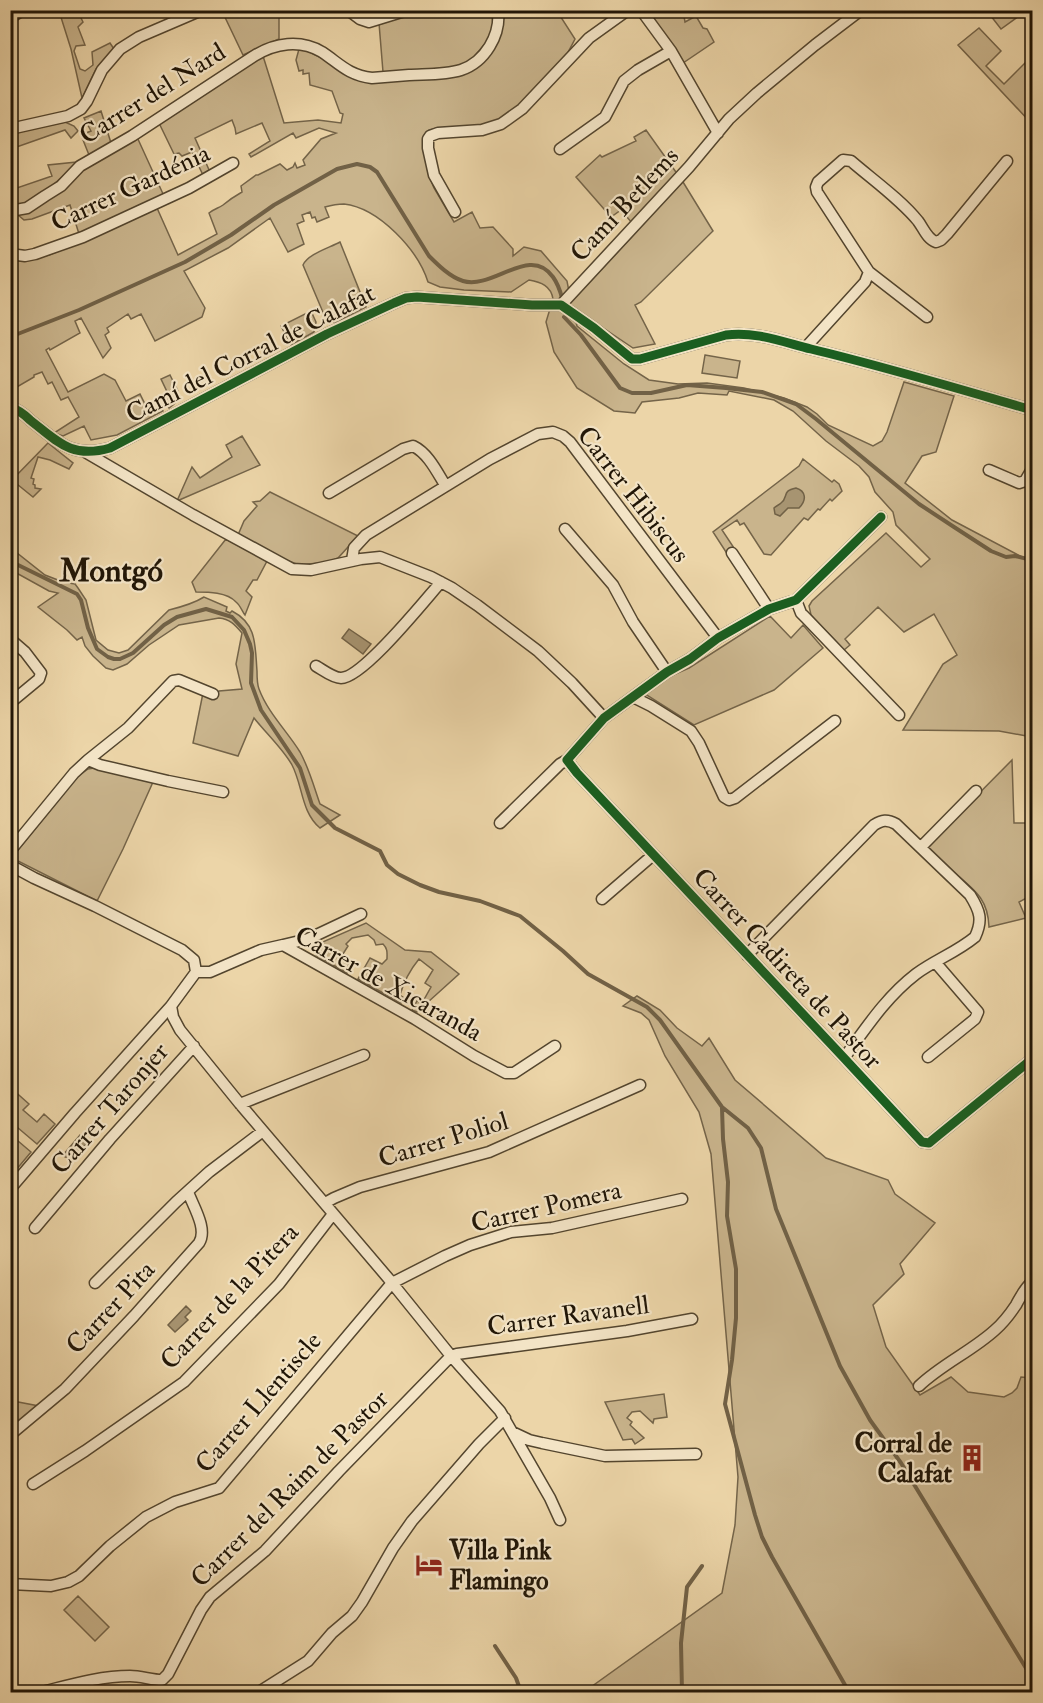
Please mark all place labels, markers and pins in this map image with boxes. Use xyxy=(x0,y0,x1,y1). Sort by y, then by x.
place label: Corral de Calafat xyxy=(855,1428,953,1490)
building icon: Corral de Calafat xyxy=(957,1443,987,1473)
place label: Villa Pink Flamingo xyxy=(448,1535,552,1598)
hotel icon: Villa Pink Flamingo xyxy=(414,1550,444,1580)

